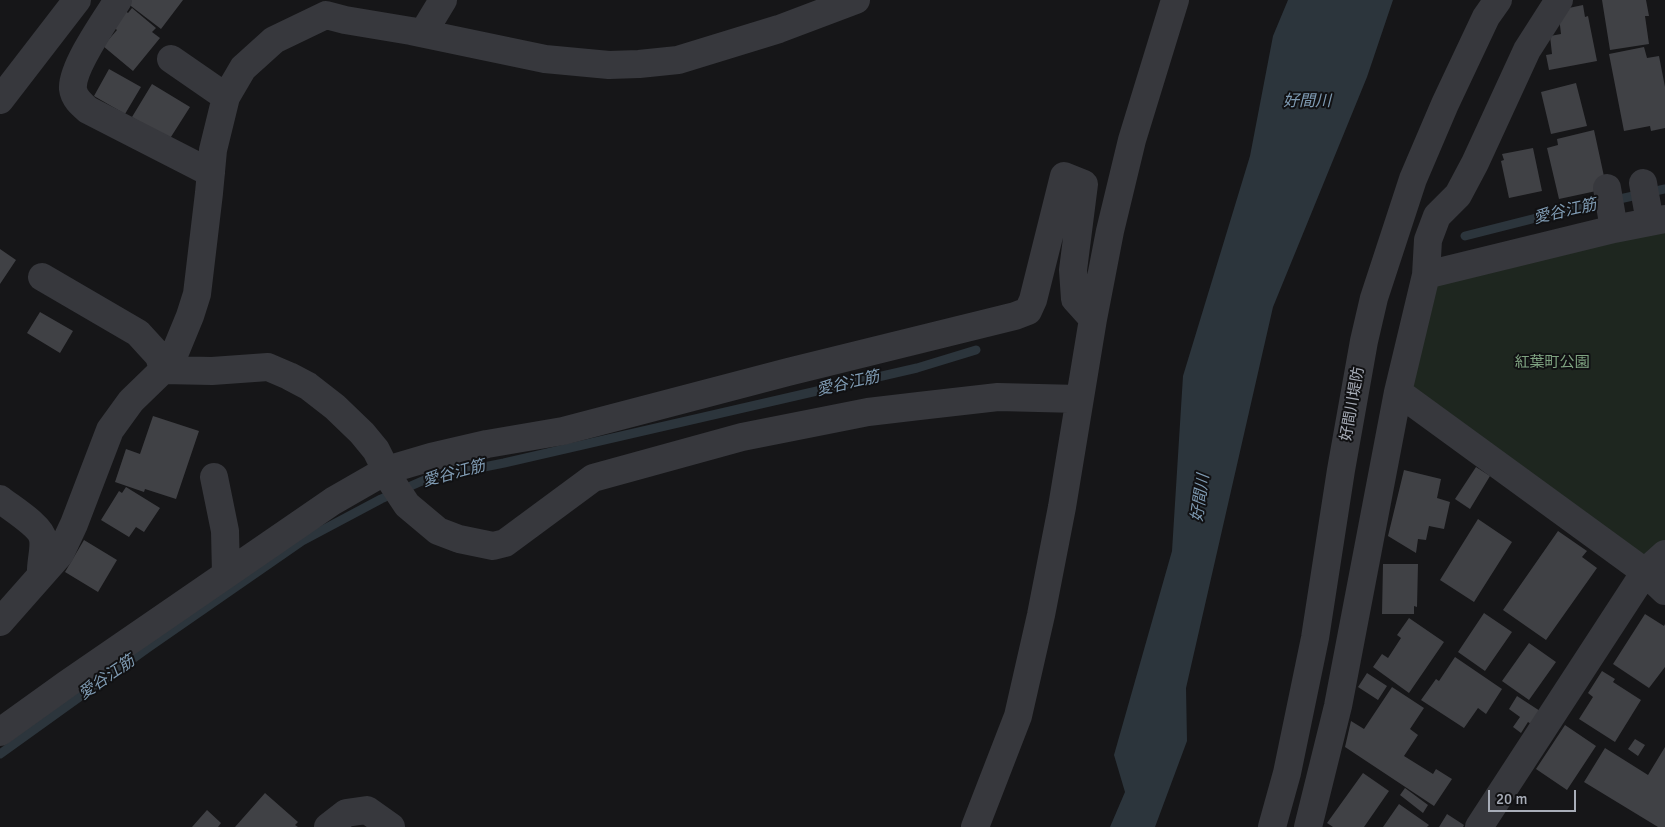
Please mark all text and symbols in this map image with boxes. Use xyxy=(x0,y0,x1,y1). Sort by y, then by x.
water label: 好間川 xyxy=(1283,92,1331,112)
water label: 愛谷江筋 xyxy=(1532,195,1598,229)
park label: 紅葉町公園 xyxy=(1515,354,1589,372)
street label: 好間川堤防 xyxy=(1338,366,1368,442)
water label: 愛谷江筋 xyxy=(815,367,881,401)
water label: 愛谷江筋 xyxy=(421,456,487,492)
water label: 好間川 xyxy=(1188,473,1214,523)
water label: 愛谷江筋 xyxy=(75,652,139,704)
scale bar xyxy=(1490,780,1578,812)
text: 20 m xyxy=(1496,790,1527,808)

